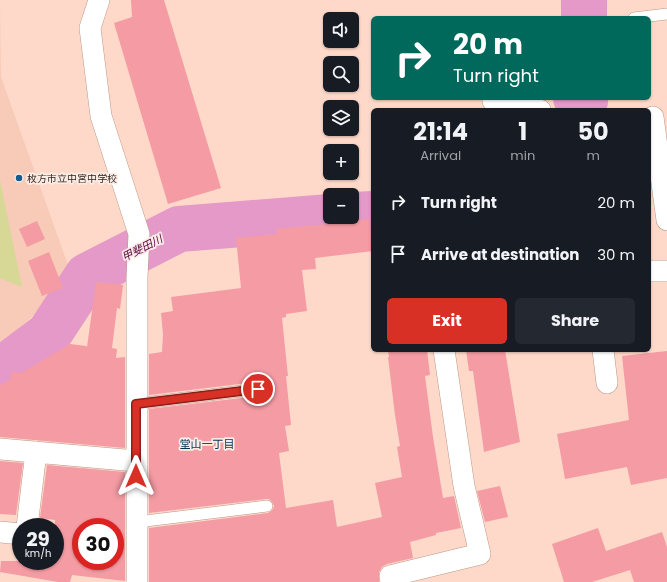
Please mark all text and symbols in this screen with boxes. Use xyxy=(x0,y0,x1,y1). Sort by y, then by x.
map controls xyxy=(323,12,359,224)
button: sound xyxy=(323,12,359,48)
text: 20 m xyxy=(453,25,523,64)
icon: right xyxy=(387,32,439,84)
button: search xyxy=(323,56,359,92)
text: Turn right xyxy=(453,63,539,88)
button: layers xyxy=(323,100,359,136)
text: 21:14 xyxy=(413,115,468,148)
text: 1 xyxy=(518,115,527,148)
text: 50 xyxy=(578,115,609,148)
button: + xyxy=(323,144,359,180)
text: Arrival xyxy=(420,146,461,165)
text: min xyxy=(510,146,535,165)
text: m xyxy=(586,146,600,165)
place label: 枚方市立中宮中学校 xyxy=(27,171,117,186)
marker: 枚方市立中宮中学校 xyxy=(14,173,24,183)
button: − xyxy=(323,188,359,224)
icon: right xyxy=(387,191,409,213)
text: Turn right xyxy=(421,192,497,213)
text: 20 m xyxy=(597,192,635,213)
water label: 甲斐田川 xyxy=(119,230,166,265)
icon: arrive xyxy=(387,243,409,265)
text: Arrive at destination xyxy=(421,244,579,265)
text: 30 m xyxy=(597,244,635,265)
button: Exit xyxy=(387,298,507,344)
button: Share xyxy=(515,298,635,344)
pin xyxy=(241,372,275,406)
icon: arrive xyxy=(247,378,269,400)
district label: 堂山一丁目 xyxy=(180,436,235,452)
position arrow xyxy=(115,455,157,497)
speed limit sign: 30 xyxy=(72,518,124,570)
text: 29 xyxy=(26,525,50,553)
text: km/h xyxy=(25,546,51,561)

